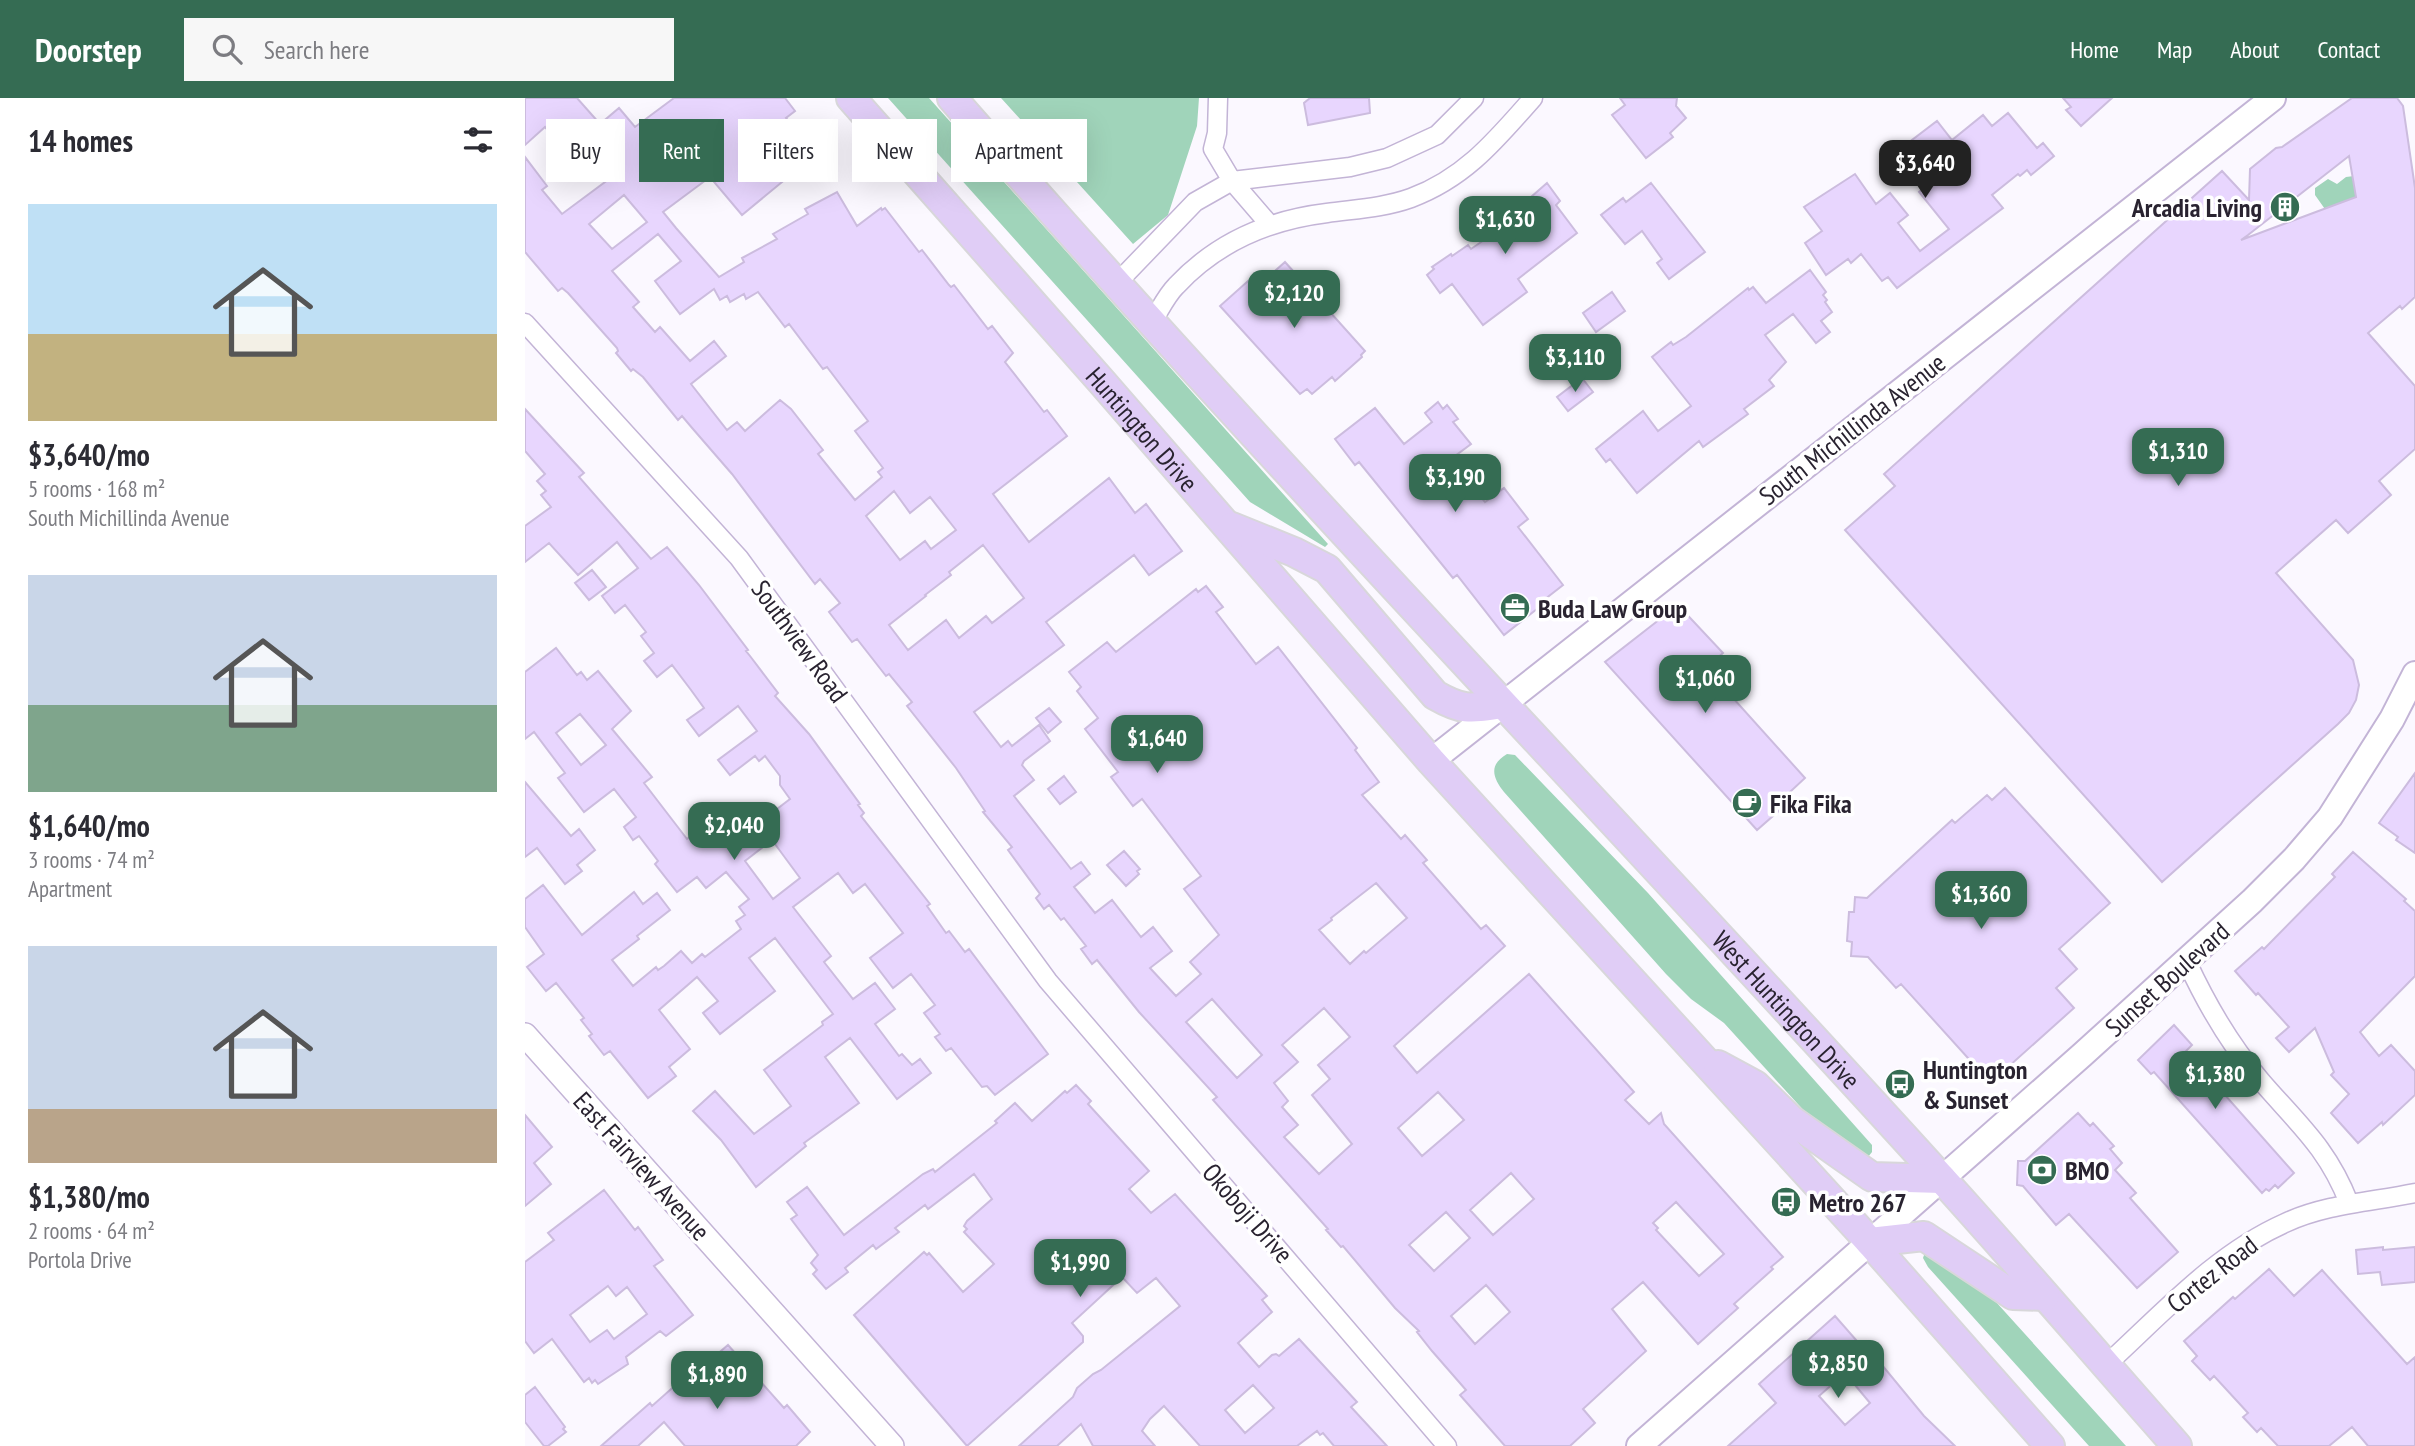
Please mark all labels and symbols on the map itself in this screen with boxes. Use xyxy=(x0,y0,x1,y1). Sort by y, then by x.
pin: $3,640 xyxy=(1868,140,1982,200)
building icon: Arcadia Living xyxy=(2268,190,2302,224)
place label: Arcadia Living xyxy=(2131,191,2262,224)
pin: $1,630 xyxy=(1448,197,1562,256)
pin: $2,120 xyxy=(1237,271,1351,330)
pin: $3,110 xyxy=(1518,334,1632,394)
street label: South Michillinda Avenue xyxy=(1752,346,1952,512)
street label: Huntington Drive xyxy=(1079,360,1206,498)
pin: $1,310 xyxy=(2121,428,2235,488)
pin: $3,190 xyxy=(1398,454,1512,514)
street label: Southview Road xyxy=(745,573,855,709)
office icon: Buda Law Group xyxy=(1498,591,1532,625)
place label: Buda Law Group xyxy=(1538,592,1687,625)
pin: $1,060 xyxy=(1648,656,1762,715)
pin: $1,640 xyxy=(1100,716,1214,775)
cafe icon: Fika Fika xyxy=(1730,786,1764,820)
place label: Fika Fika xyxy=(1770,787,1852,820)
pin: $2,040 xyxy=(677,802,791,862)
pin: $1,360 xyxy=(1924,872,2038,931)
street label: Sunset Boulevard xyxy=(2098,915,2236,1043)
street label: West Huntington Drive xyxy=(1706,924,1868,1095)
pin: $1,380 xyxy=(2158,1052,2272,1111)
place label: Huntington & Sunset xyxy=(1923,1053,2028,1116)
bus stop icon: Huntington & Sunset xyxy=(1883,1067,1917,1101)
street label: East Fairview Avenue xyxy=(567,1085,717,1247)
bank icon: BMO xyxy=(2025,1153,2059,1187)
place label: BMO xyxy=(2065,1154,2109,1187)
street label: Okoboji Drive xyxy=(1196,1156,1300,1270)
bus stop icon: Metro 267 xyxy=(1769,1185,1803,1219)
place label: Metro 267 xyxy=(1809,1186,1907,1219)
street label: Cortez Road xyxy=(2160,1228,2264,1320)
pin: $1,990 xyxy=(1023,1240,1137,1299)
pin: $2,850 xyxy=(1781,1340,1895,1400)
pin: $1,890 xyxy=(660,1352,774,1411)

